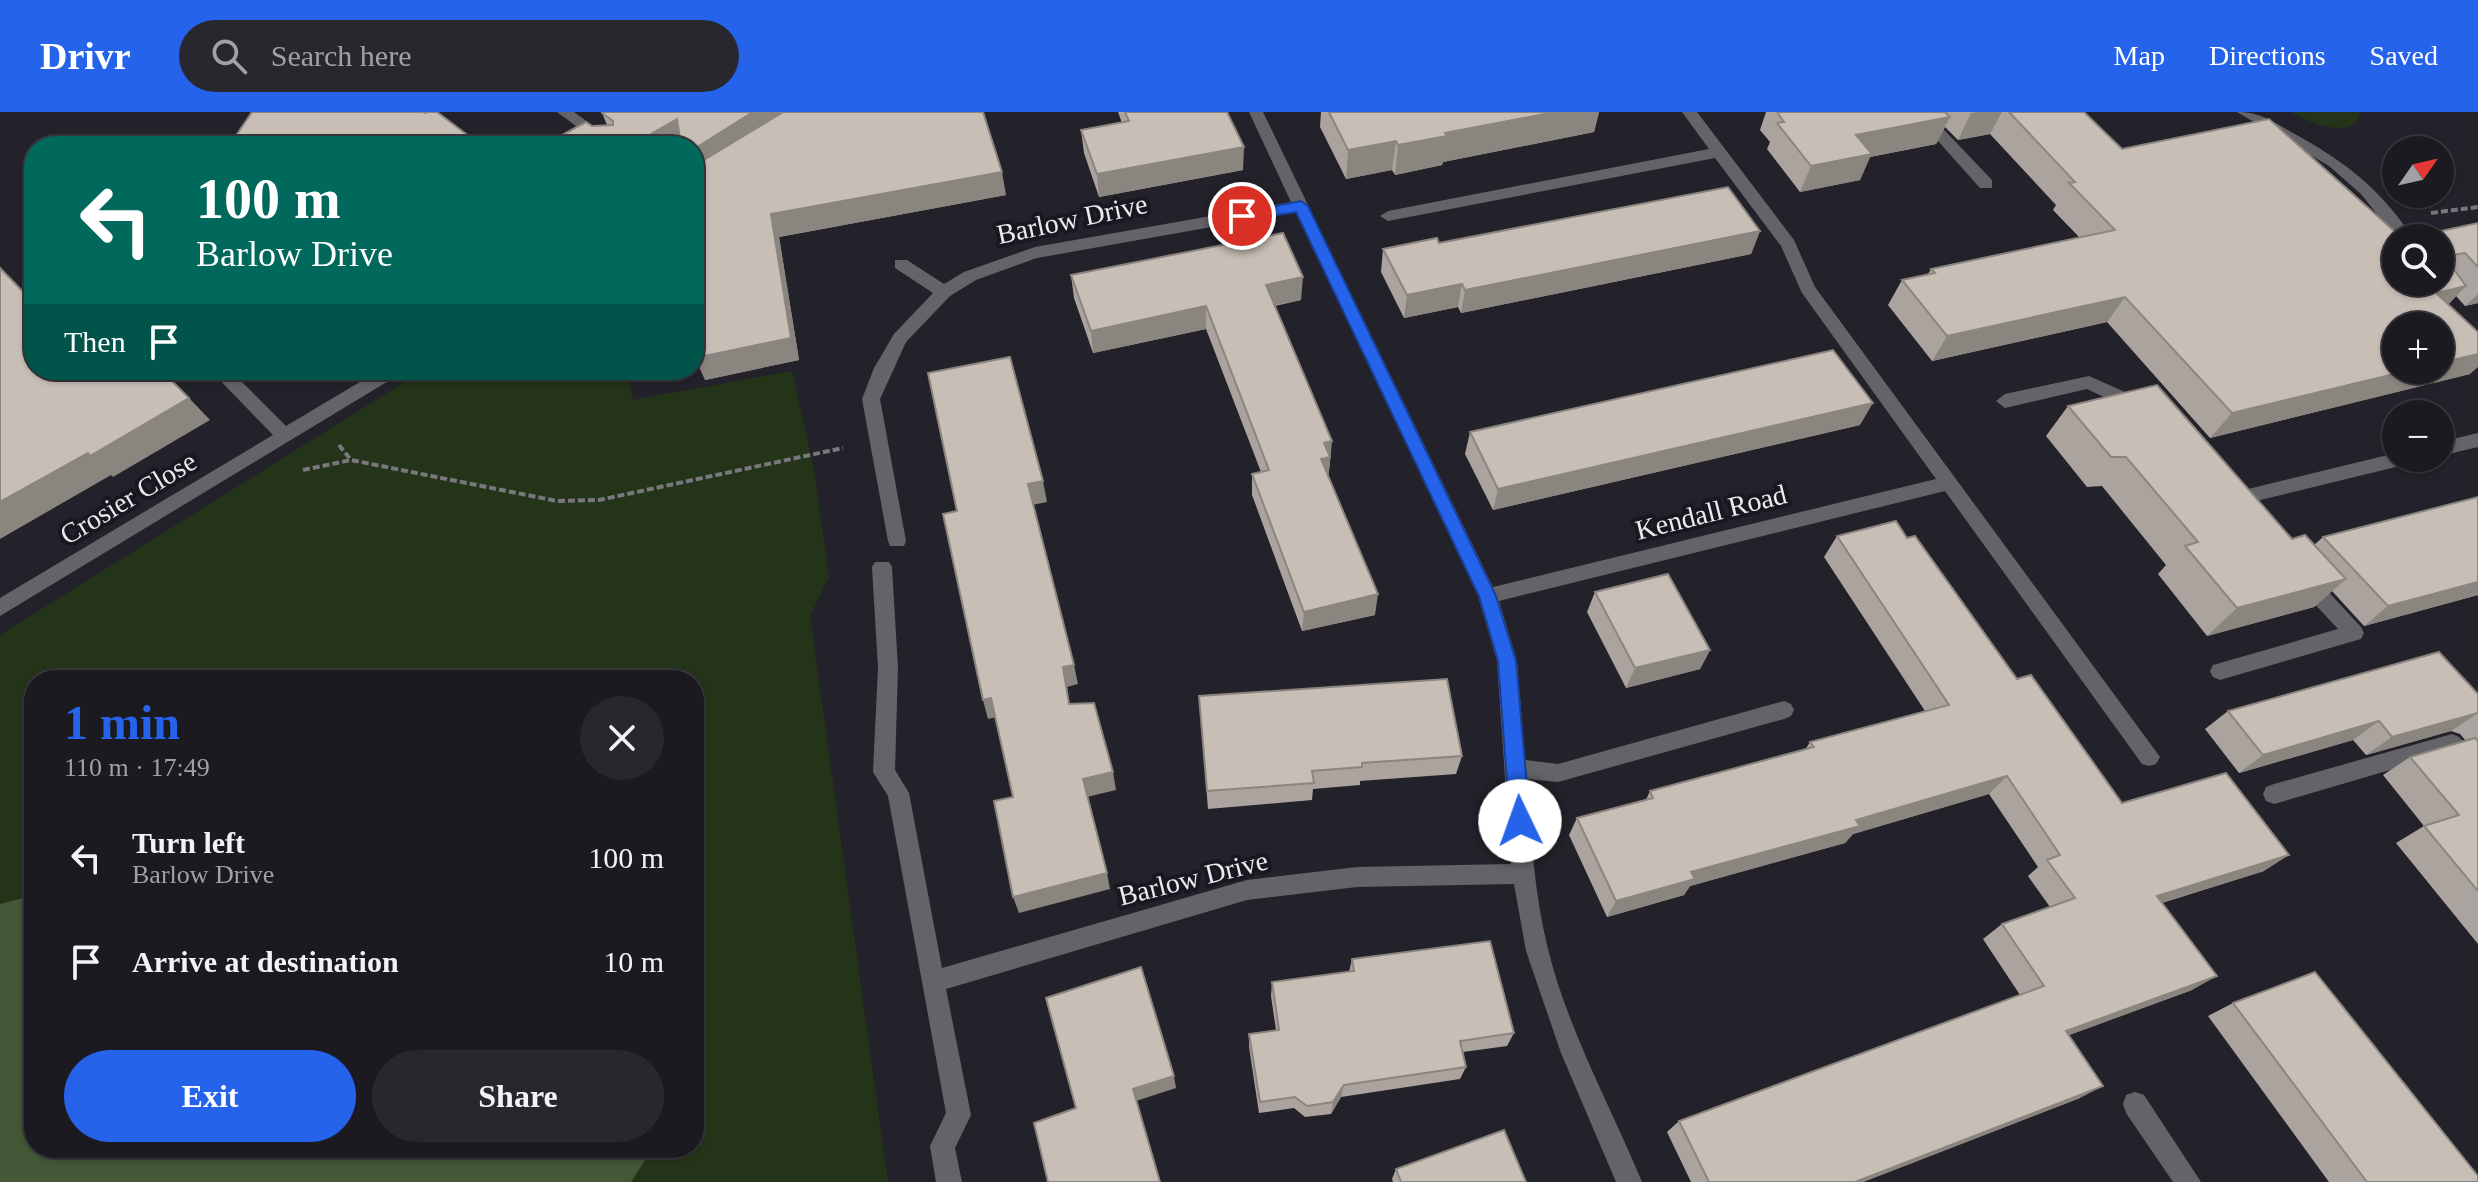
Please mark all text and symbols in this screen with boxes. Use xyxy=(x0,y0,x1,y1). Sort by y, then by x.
search box xyxy=(179,20,739,92)
icon: search xyxy=(207,34,251,78)
text: Drivr xyxy=(40,35,131,77)
text: Search here xyxy=(271,39,411,72)
text: Map xyxy=(2114,40,2165,71)
text: Directions xyxy=(2209,40,2326,71)
text: Saved xyxy=(2370,40,2438,71)
north arrow xyxy=(2382,136,2454,208)
map controls xyxy=(2382,136,2454,472)
icon: left xyxy=(64,168,168,272)
text: 100 m xyxy=(196,168,341,230)
pin xyxy=(1208,182,1276,250)
street label: Barlow Drive xyxy=(994,188,1150,250)
icon: arrive xyxy=(1220,194,1264,238)
button: search xyxy=(2382,224,2454,296)
text: Barlow Drive xyxy=(196,234,393,274)
button: + xyxy=(2382,312,2454,384)
icon: arrive xyxy=(142,320,186,364)
text: Then xyxy=(64,325,126,358)
button: − xyxy=(2382,400,2454,472)
street label: Crosier Close xyxy=(54,445,202,551)
street label: Kendall Road xyxy=(1632,478,1790,546)
text: 1 min xyxy=(64,696,180,749)
button: close xyxy=(580,696,664,780)
text: 110 m · 17:49 xyxy=(64,753,210,782)
position arrow xyxy=(1478,779,1562,863)
text: Turn left xyxy=(132,826,245,859)
icon: left xyxy=(64,836,108,880)
text: 100 m xyxy=(588,841,664,874)
street label: Barlow Drive xyxy=(1115,844,1271,912)
text: Barlow Drive xyxy=(132,860,274,889)
icon: arrive xyxy=(64,940,108,984)
text: Arrive at destination xyxy=(132,945,399,978)
text: 10 m xyxy=(603,945,664,978)
button: Exit xyxy=(64,1050,356,1142)
button: Share xyxy=(372,1050,664,1142)

